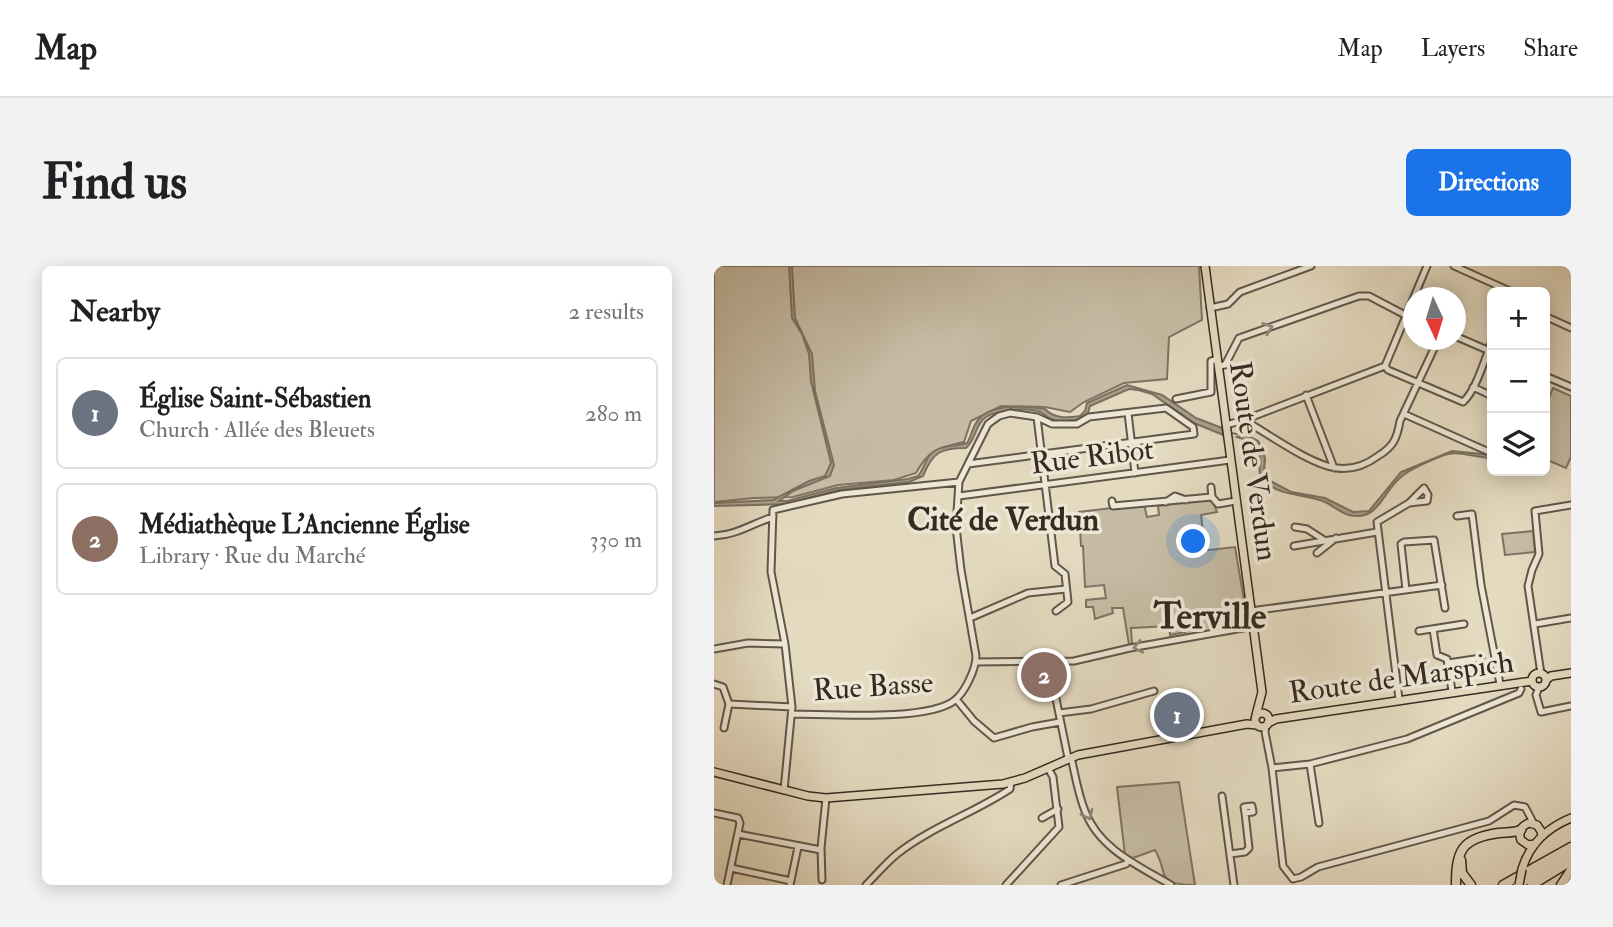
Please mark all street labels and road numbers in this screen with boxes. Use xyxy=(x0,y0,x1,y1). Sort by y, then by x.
street label: Route de Verdun xyxy=(1221,359,1286,563)
street label: Rue Ribot xyxy=(1028,431,1156,482)
street label: Route de Marspich xyxy=(1286,643,1516,712)
street label: Rue Basse xyxy=(812,664,935,709)

